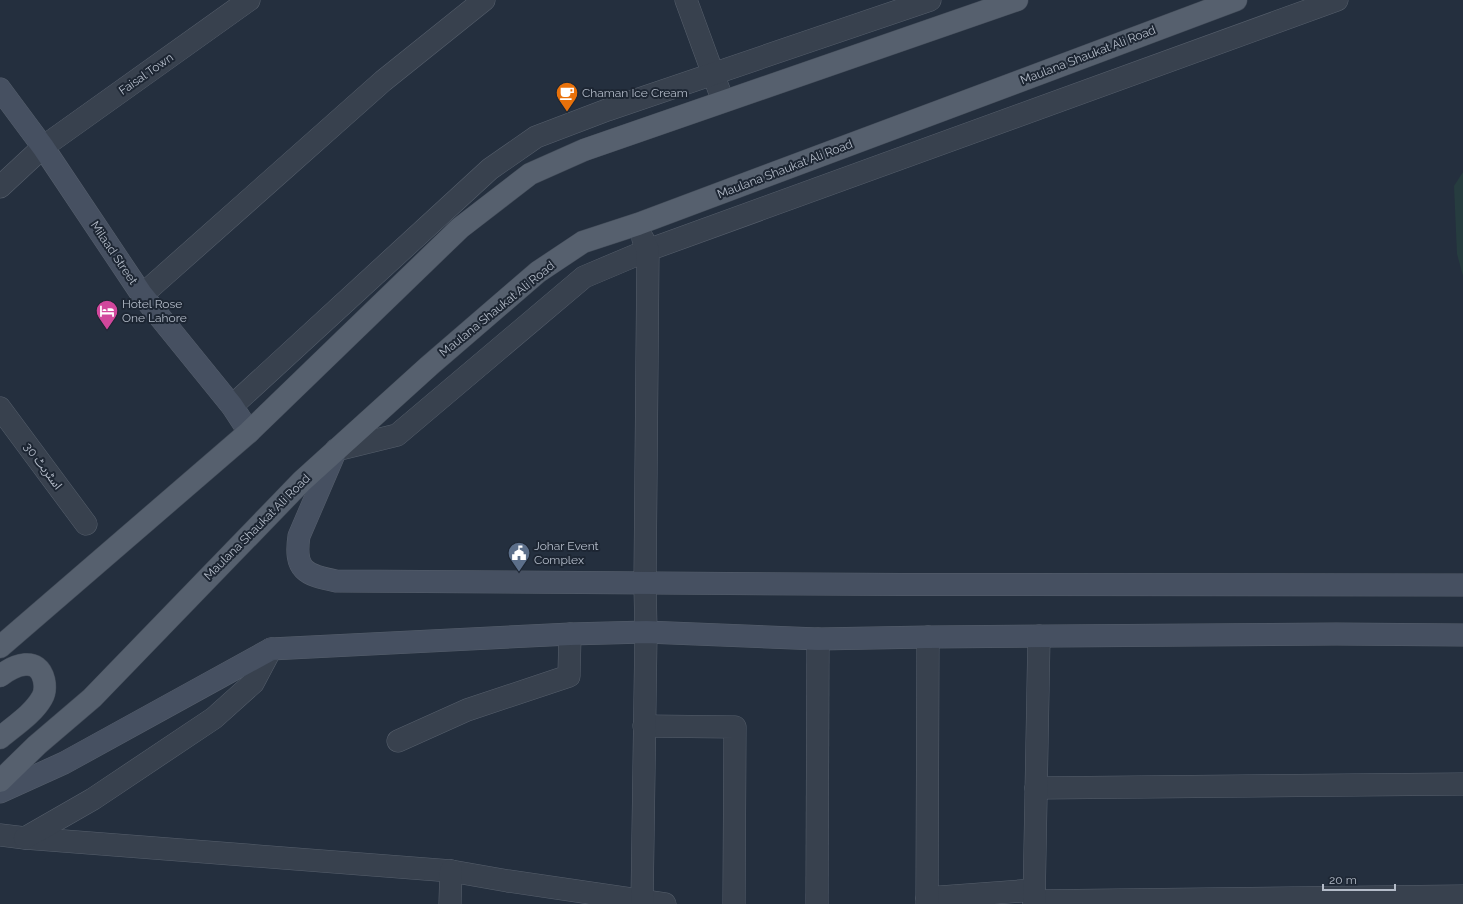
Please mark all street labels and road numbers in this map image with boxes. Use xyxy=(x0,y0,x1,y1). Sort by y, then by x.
street label: Maulana Shaukat Ali Road xyxy=(1018,23,1158,87)
street label: Faisal Town xyxy=(116,50,176,98)
street label: Maulana Shaukat Ali Road xyxy=(715,137,855,201)
street label: Milaad Street xyxy=(88,219,140,287)
street label: Maulana Shaukat Ali Road xyxy=(437,258,557,360)
street label: اسٹریٹ 30 xyxy=(21,440,65,492)
street label: Maulana Shaukat Ali Road xyxy=(201,471,313,583)

